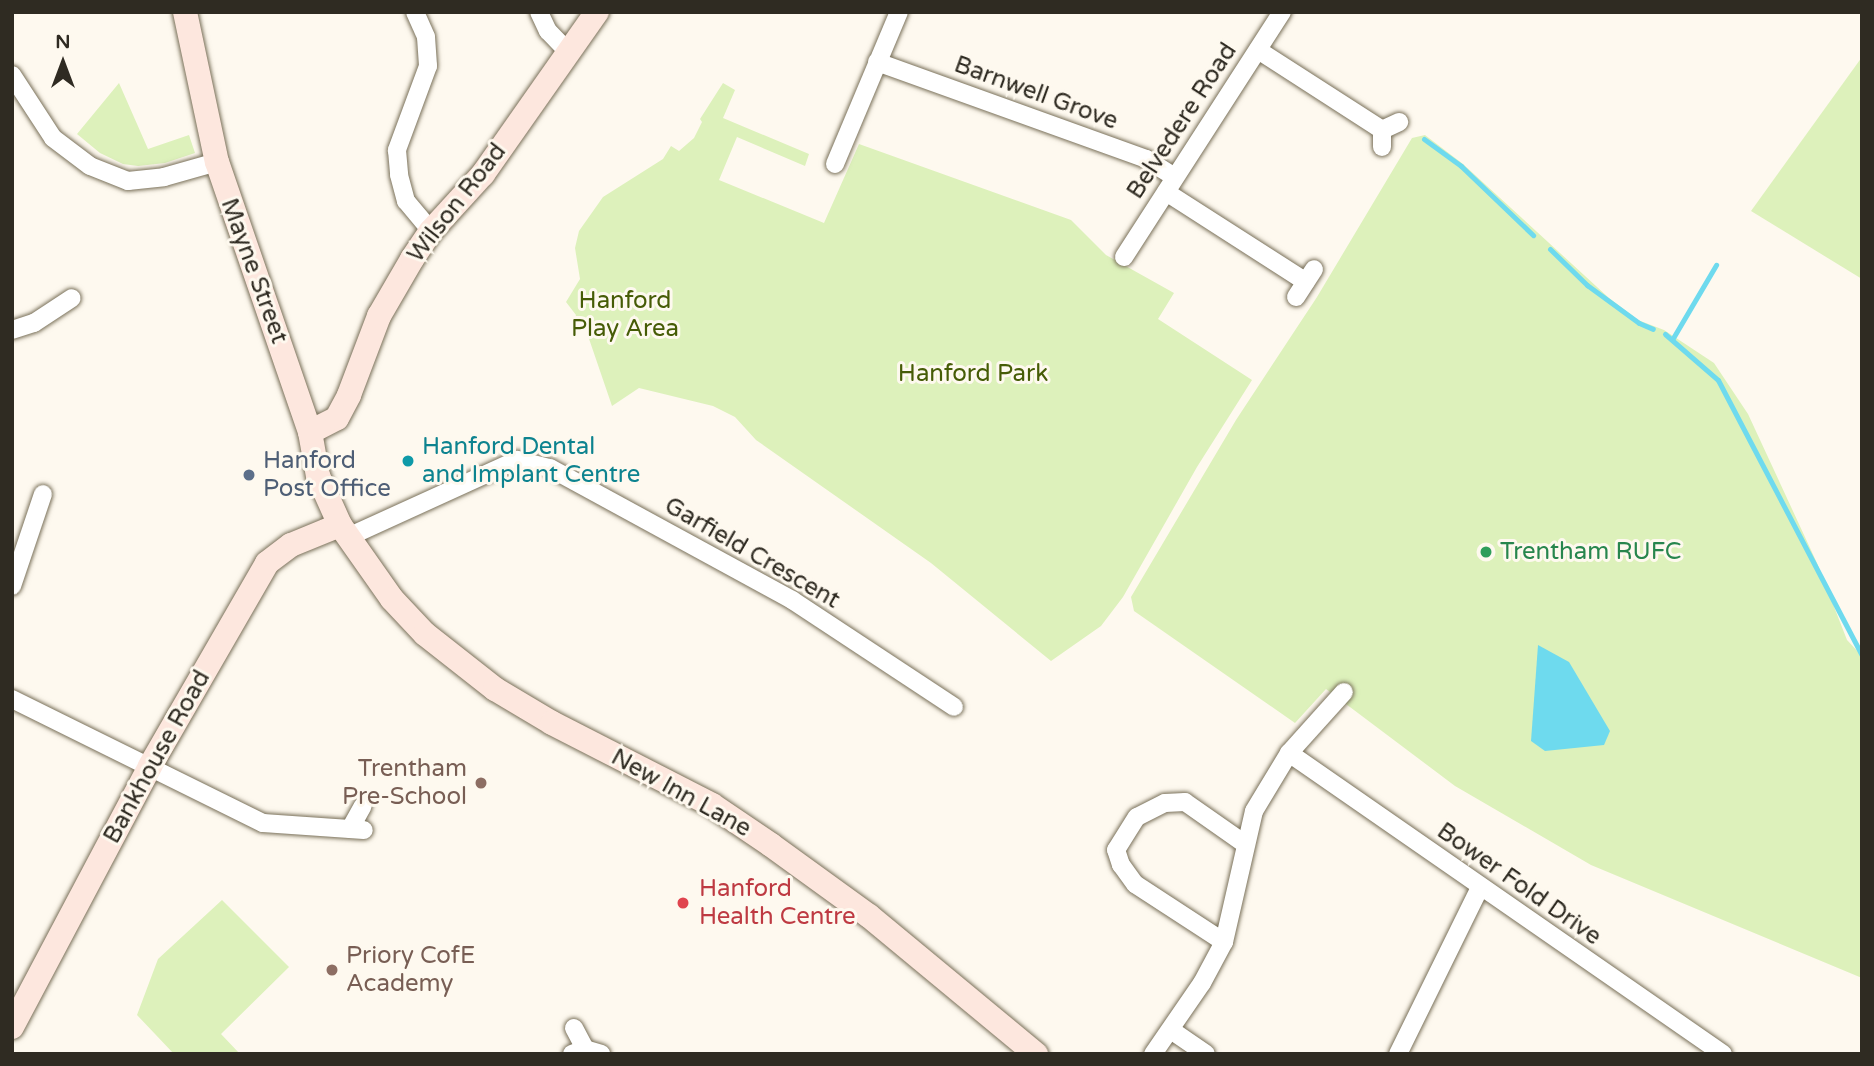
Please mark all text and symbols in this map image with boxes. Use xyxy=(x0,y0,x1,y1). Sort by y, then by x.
north arrow xyxy=(28,28,98,98)
text: N xyxy=(55,31,71,53)
street label: Belvedere Road xyxy=(1121,38,1243,204)
street label: Barnwell Grove xyxy=(950,50,1122,136)
street label: Wilson Road xyxy=(402,138,512,268)
street label: Mayne Street xyxy=(214,194,294,348)
park label: Hanford Play Area xyxy=(571,287,679,343)
park label: Hanford Park xyxy=(898,360,1048,388)
place label: Hanford Dental and Implant Centre xyxy=(422,433,640,489)
place label: Hanford Post Office xyxy=(263,447,391,503)
marker: Hanford Dental and Implant Centre xyxy=(400,453,416,469)
marker: Hanford Post Office xyxy=(241,467,257,483)
street label: Garfield Crescent xyxy=(659,491,845,615)
place label: Trentham RUFC xyxy=(1500,538,1682,566)
marker: Trentham RUFC xyxy=(1478,544,1494,560)
street label: Bankhouse Road xyxy=(98,665,216,849)
street label: New Inn Lane xyxy=(606,743,756,843)
place label: Trentham Pre-School xyxy=(342,755,467,811)
marker: Trentham Pre-School xyxy=(473,775,489,791)
street label: Bower Fold Drive xyxy=(1431,817,1607,951)
place label: Hanford Health Centre xyxy=(699,875,856,931)
marker: Hanford Health Centre xyxy=(673,893,693,913)
place label: Priory CofE Academy xyxy=(346,942,475,998)
marker: Priory CofE Academy xyxy=(324,962,340,978)

